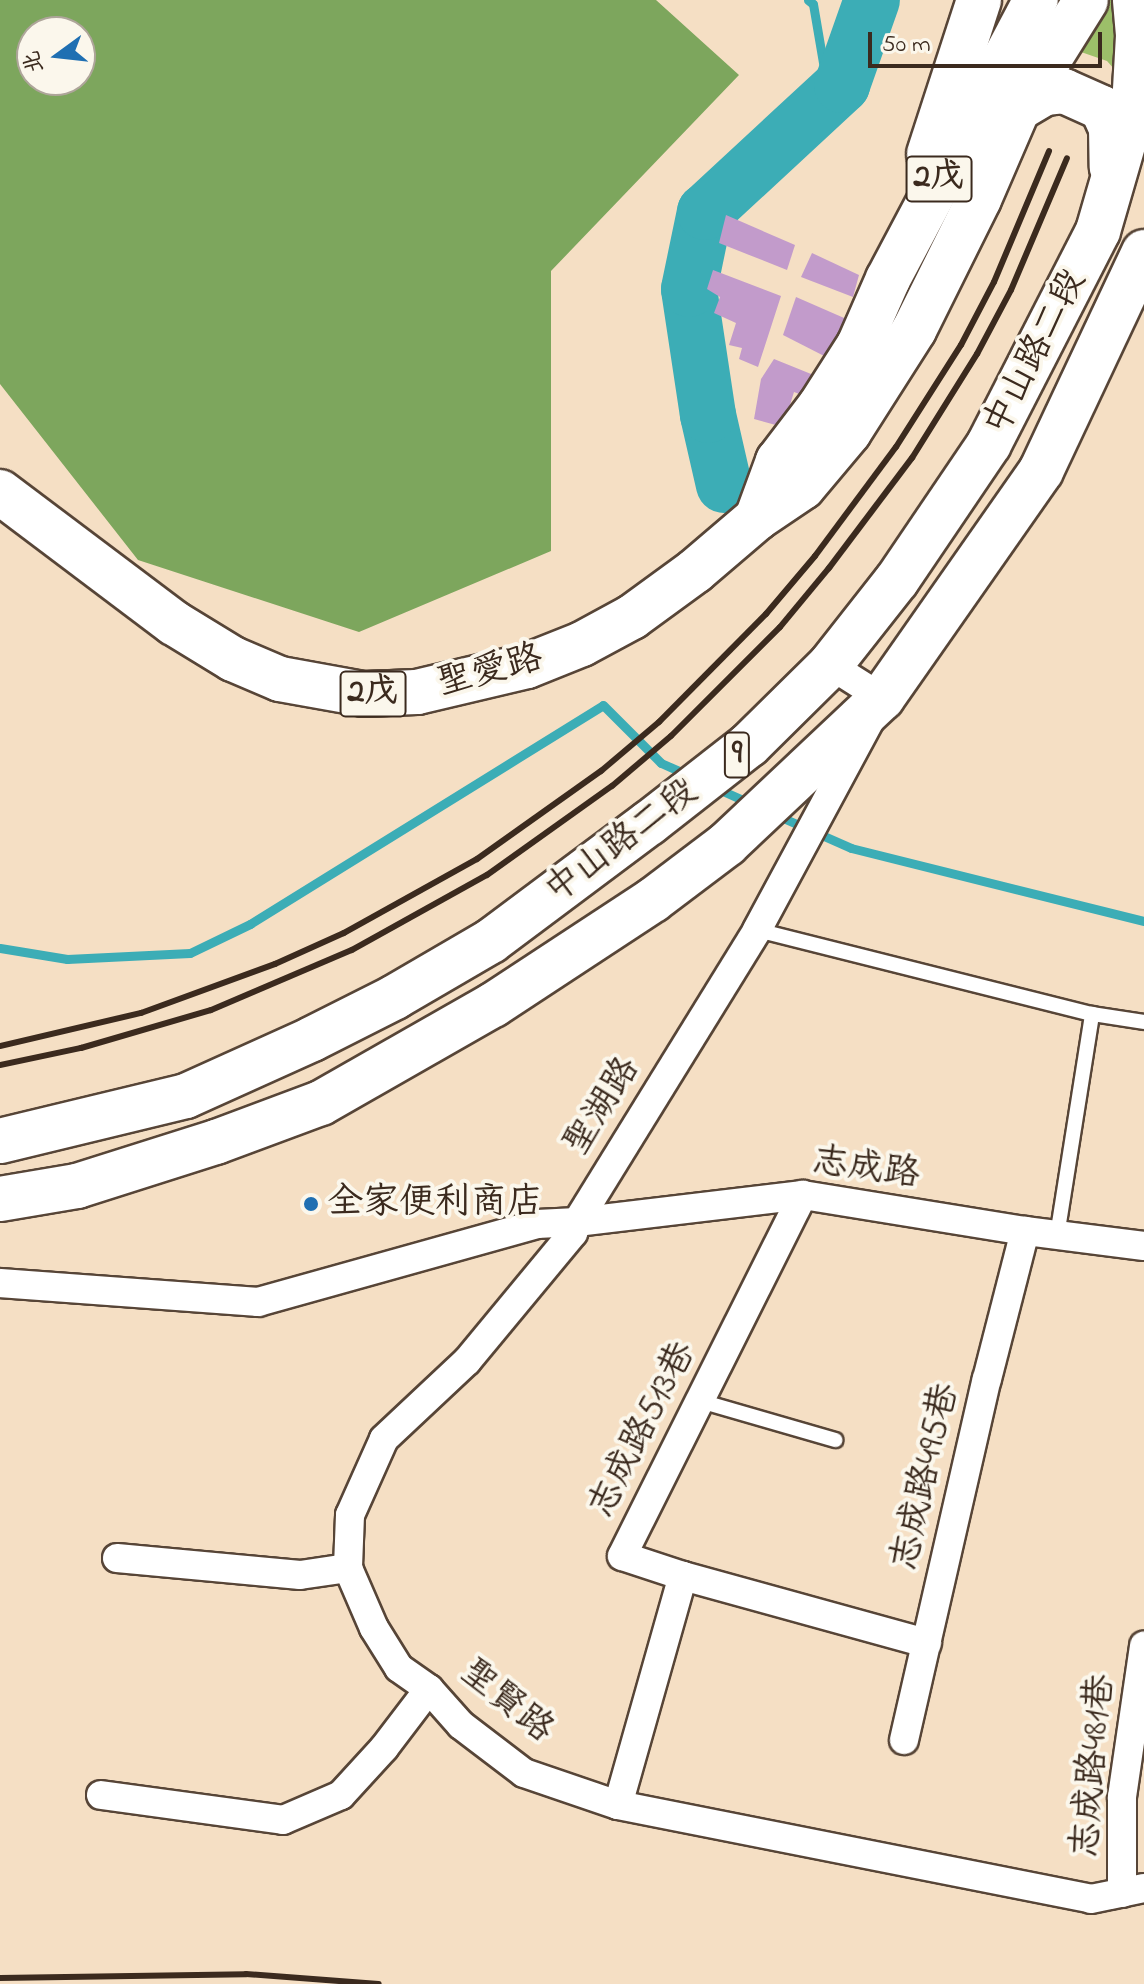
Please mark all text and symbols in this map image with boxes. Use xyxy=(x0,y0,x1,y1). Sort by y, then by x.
north arrow xyxy=(16,16,96,96)
scale bar xyxy=(872,16,1106,66)
text: 50 m xyxy=(882,28,931,63)
text: 北 xyxy=(16,47,53,76)
road number: 2戊 xyxy=(905,149,973,209)
street label: 中山路二段 xyxy=(976,263,1096,443)
street label: 聖愛路 xyxy=(432,637,548,707)
road number: 2戊 xyxy=(339,664,407,724)
road number: 9 xyxy=(723,725,751,785)
street label: 中山路二段 xyxy=(537,771,707,913)
street label: 聖湖路 xyxy=(556,1050,650,1164)
street label: 志成路 xyxy=(810,1140,922,1198)
place label: 全家便利商店 xyxy=(327,1182,543,1226)
marker: 全家便利商店 xyxy=(302,1195,320,1213)
street label: 志成路513巷 xyxy=(580,1335,706,1525)
street label: 志成路495巷 xyxy=(884,1379,968,1575)
street label: 聖賢路 xyxy=(450,1651,562,1753)
street label: 志成路481巷 xyxy=(1064,1673,1124,1859)

